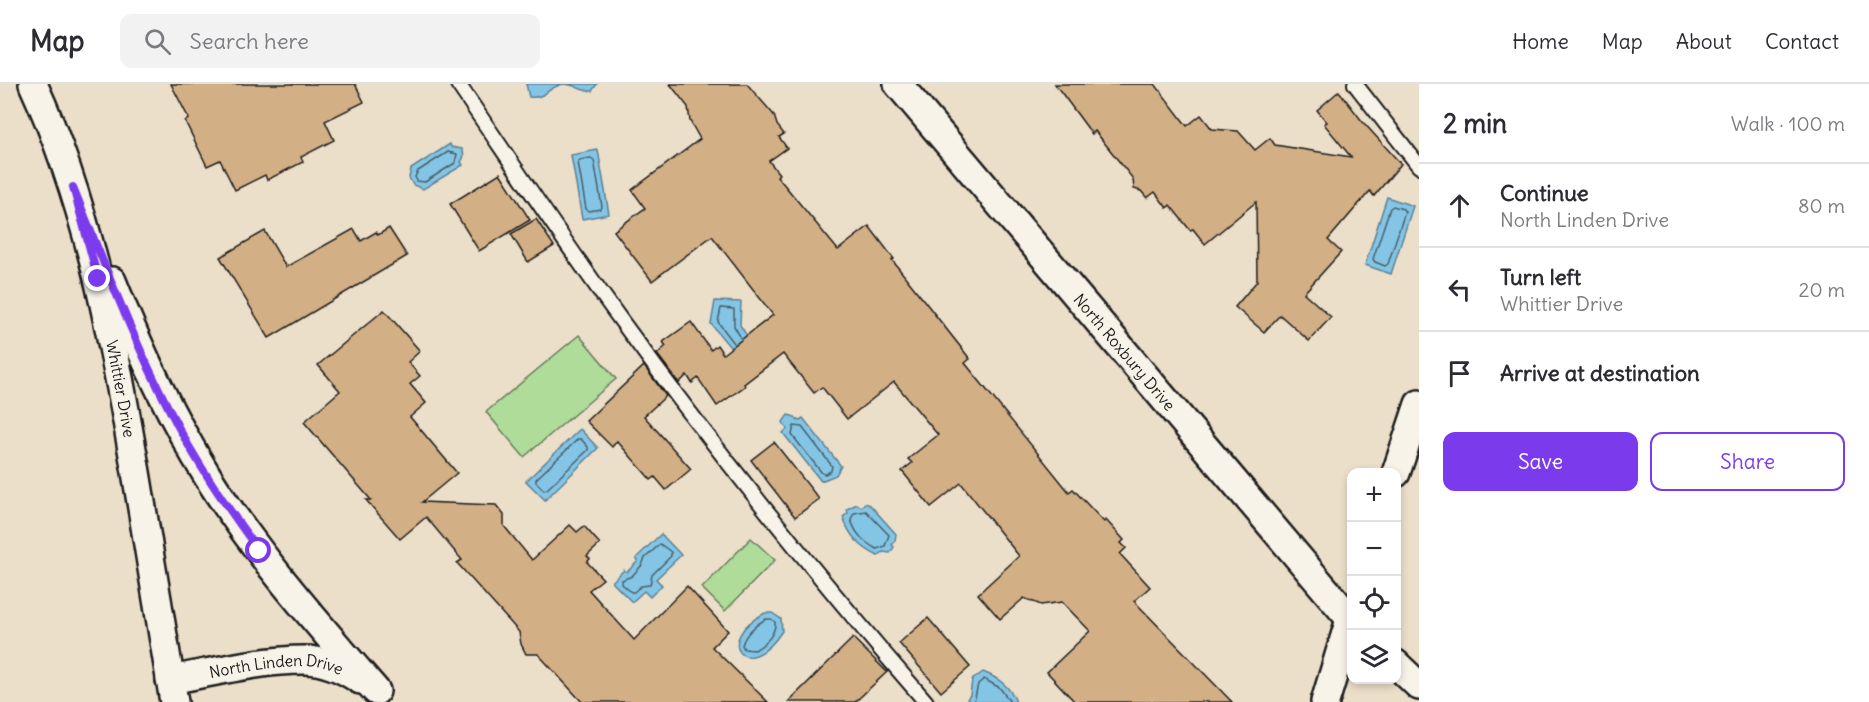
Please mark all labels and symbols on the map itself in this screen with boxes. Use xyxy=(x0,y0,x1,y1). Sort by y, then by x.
route end xyxy=(84,265,110,291)
street label: North Roxbury Drive xyxy=(1069,289,1180,415)
street label: Whittier Drive xyxy=(102,338,140,439)
route start xyxy=(245,537,271,563)
street label: North Linden Drive xyxy=(207,650,347,682)

